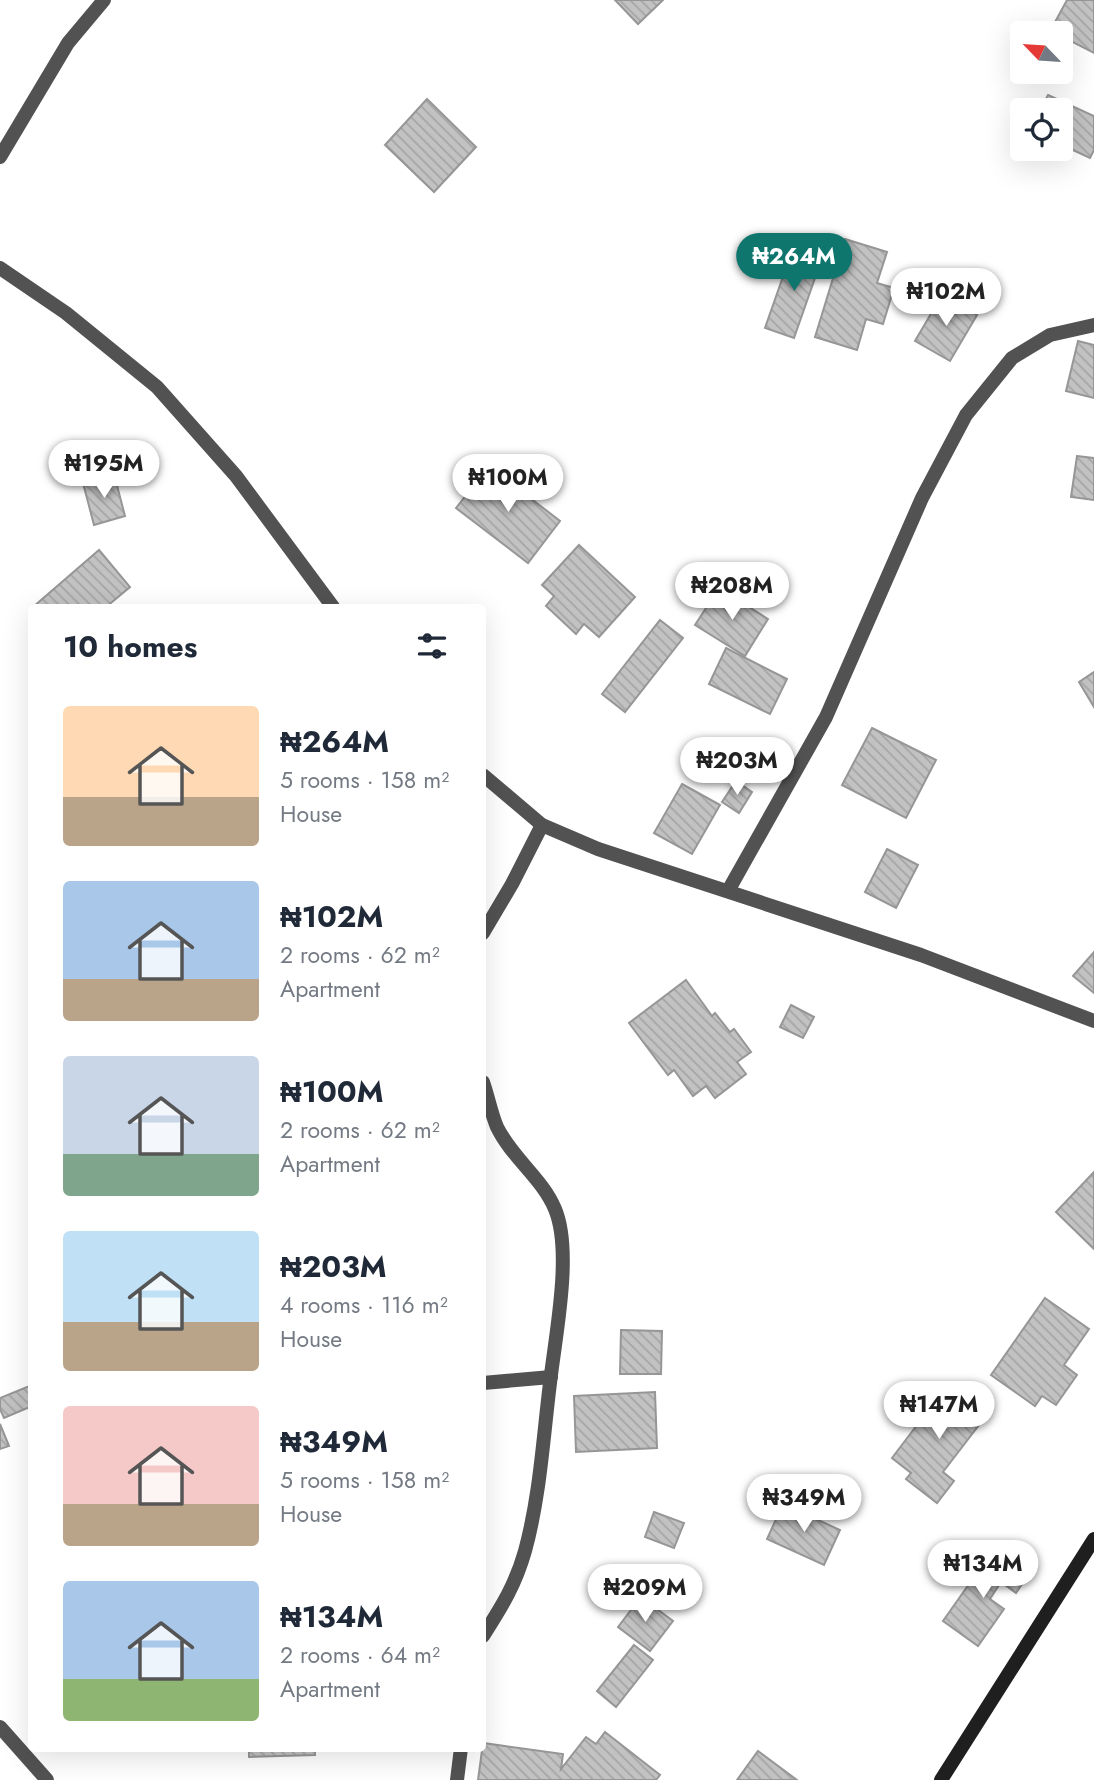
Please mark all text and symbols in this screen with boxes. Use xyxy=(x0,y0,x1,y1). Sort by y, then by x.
north arrow xyxy=(1010,21,1073,84)
map controls xyxy=(1010,21,1073,161)
button: locate xyxy=(1010,98,1073,161)
pin: ₦264M xyxy=(745,233,843,293)
text: ₦264M xyxy=(752,239,836,273)
pin: ₦102M xyxy=(897,268,995,328)
text: ₦102M xyxy=(906,274,986,308)
pin: ₦195M xyxy=(55,440,153,500)
text: ₦195M xyxy=(64,446,144,480)
pin: ₦100M xyxy=(459,454,557,514)
text: ₦100M xyxy=(468,460,548,494)
pin: ₦208M xyxy=(683,562,781,622)
text: ₦208M xyxy=(691,568,773,602)
text: 10 homes xyxy=(63,625,197,668)
icon: filters xyxy=(413,627,451,665)
text: ₦264M xyxy=(280,720,389,763)
icon: home xyxy=(119,734,203,818)
pin: ₦203M xyxy=(688,738,786,797)
text: ₦203M xyxy=(696,743,778,777)
text: 5 rooms · 158 m² xyxy=(280,763,449,797)
text: House xyxy=(280,797,342,831)
text: ₦102M xyxy=(280,895,383,938)
icon: home xyxy=(119,909,203,993)
text: 2 rooms · 62 m² xyxy=(280,938,440,972)
text: Apartment xyxy=(280,972,380,1006)
text: ₦100M xyxy=(280,1070,383,1113)
icon: home xyxy=(119,1084,203,1168)
text: 2 rooms · 62 m² xyxy=(280,1113,440,1147)
text: Apartment xyxy=(280,1147,380,1181)
text: ₦203M xyxy=(280,1245,387,1288)
icon: home xyxy=(119,1259,203,1343)
text: 4 rooms · 116 m² xyxy=(280,1288,448,1322)
text: House xyxy=(280,1322,342,1356)
pin: ₦147M xyxy=(890,1382,988,1441)
text: ₦147M xyxy=(900,1387,978,1421)
text: ₦349M xyxy=(280,1420,388,1463)
icon: home xyxy=(119,1434,203,1518)
text: 5 rooms · 158 m² xyxy=(280,1463,449,1497)
pin: ₦349M xyxy=(755,1474,853,1534)
text: ₦349M xyxy=(763,1480,845,1514)
text: House xyxy=(280,1497,342,1531)
pin: ₦134M xyxy=(934,1540,1032,1600)
text: ₦134M xyxy=(943,1546,1023,1580)
pin: ₦209M xyxy=(596,1564,694,1624)
text: ₦209M xyxy=(604,1570,686,1604)
text: ₦134M xyxy=(280,1595,383,1638)
icon: home xyxy=(119,1609,203,1693)
text: 2 rooms · 64 m² xyxy=(280,1638,440,1672)
text: Apartment xyxy=(280,1672,380,1706)

